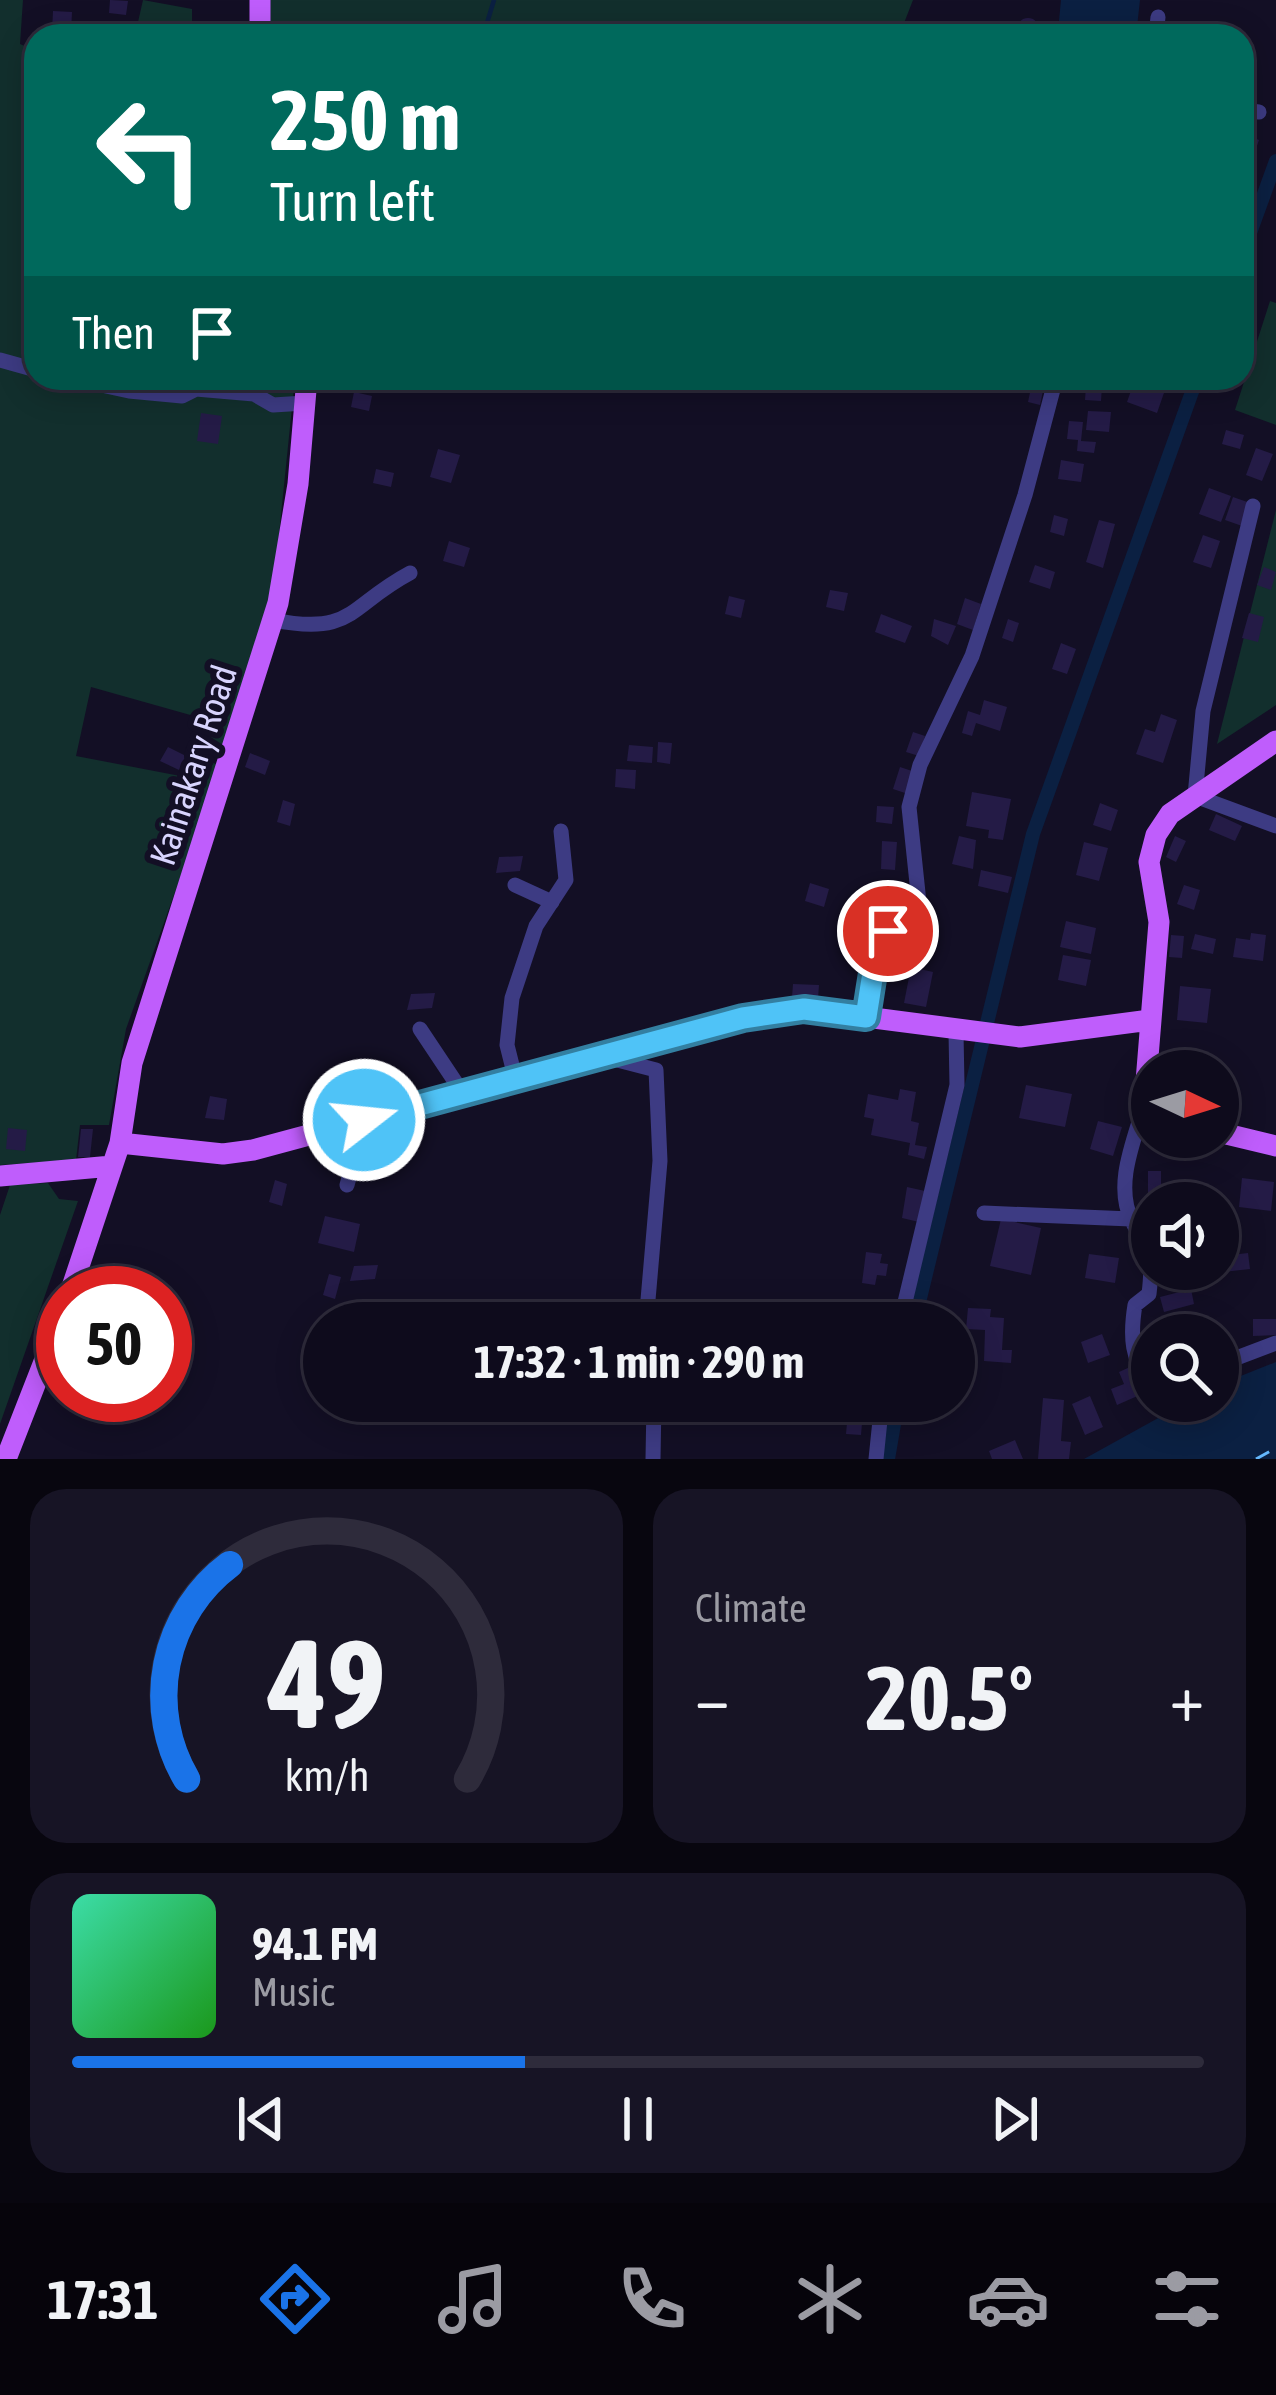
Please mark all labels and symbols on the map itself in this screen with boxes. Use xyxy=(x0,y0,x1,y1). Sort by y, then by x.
street label: Kainakary Road xyxy=(141,660,245,870)
pin xyxy=(837,880,939,982)
north arrow xyxy=(1131,1050,1239,1158)
position arrow xyxy=(301,1057,427,1183)
speed limit sign: 50 xyxy=(36,1266,192,1422)

